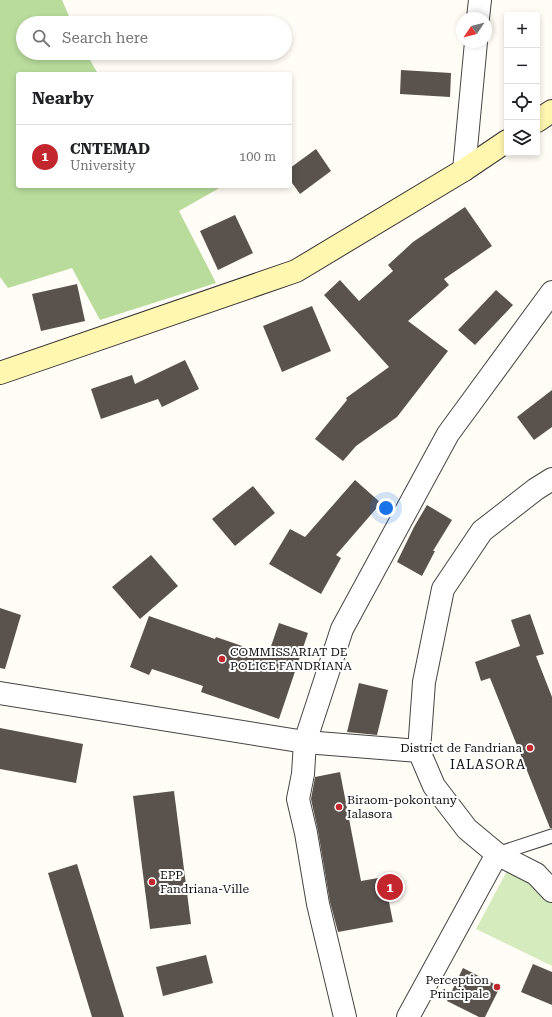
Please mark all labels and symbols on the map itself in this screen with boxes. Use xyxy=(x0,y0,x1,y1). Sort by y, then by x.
north arrow xyxy=(456,12,492,48)
your location xyxy=(376,498,396,518)
place label: COMMISSARIAT DE POLICE FANDRIANA xyxy=(230,645,353,673)
marker: COMMISSARIAT DE POLICE FANDRIANA xyxy=(217,654,227,664)
place label: District de Fandriana xyxy=(400,741,522,755)
marker: District de Fandriana xyxy=(525,743,535,753)
district label: IALASORA xyxy=(450,757,526,772)
place label: Biraom-pokontany Ialasora xyxy=(347,793,458,821)
marker: Biraom-pokontany Ialasora xyxy=(334,802,344,812)
place label: EPP Fandriana-Ville xyxy=(160,868,249,896)
pin: 1 xyxy=(377,872,403,902)
marker: EPP Fandriana-Ville xyxy=(147,877,157,887)
place label: Perception Principale xyxy=(426,973,489,1001)
marker: Perception Principale xyxy=(492,982,502,992)

